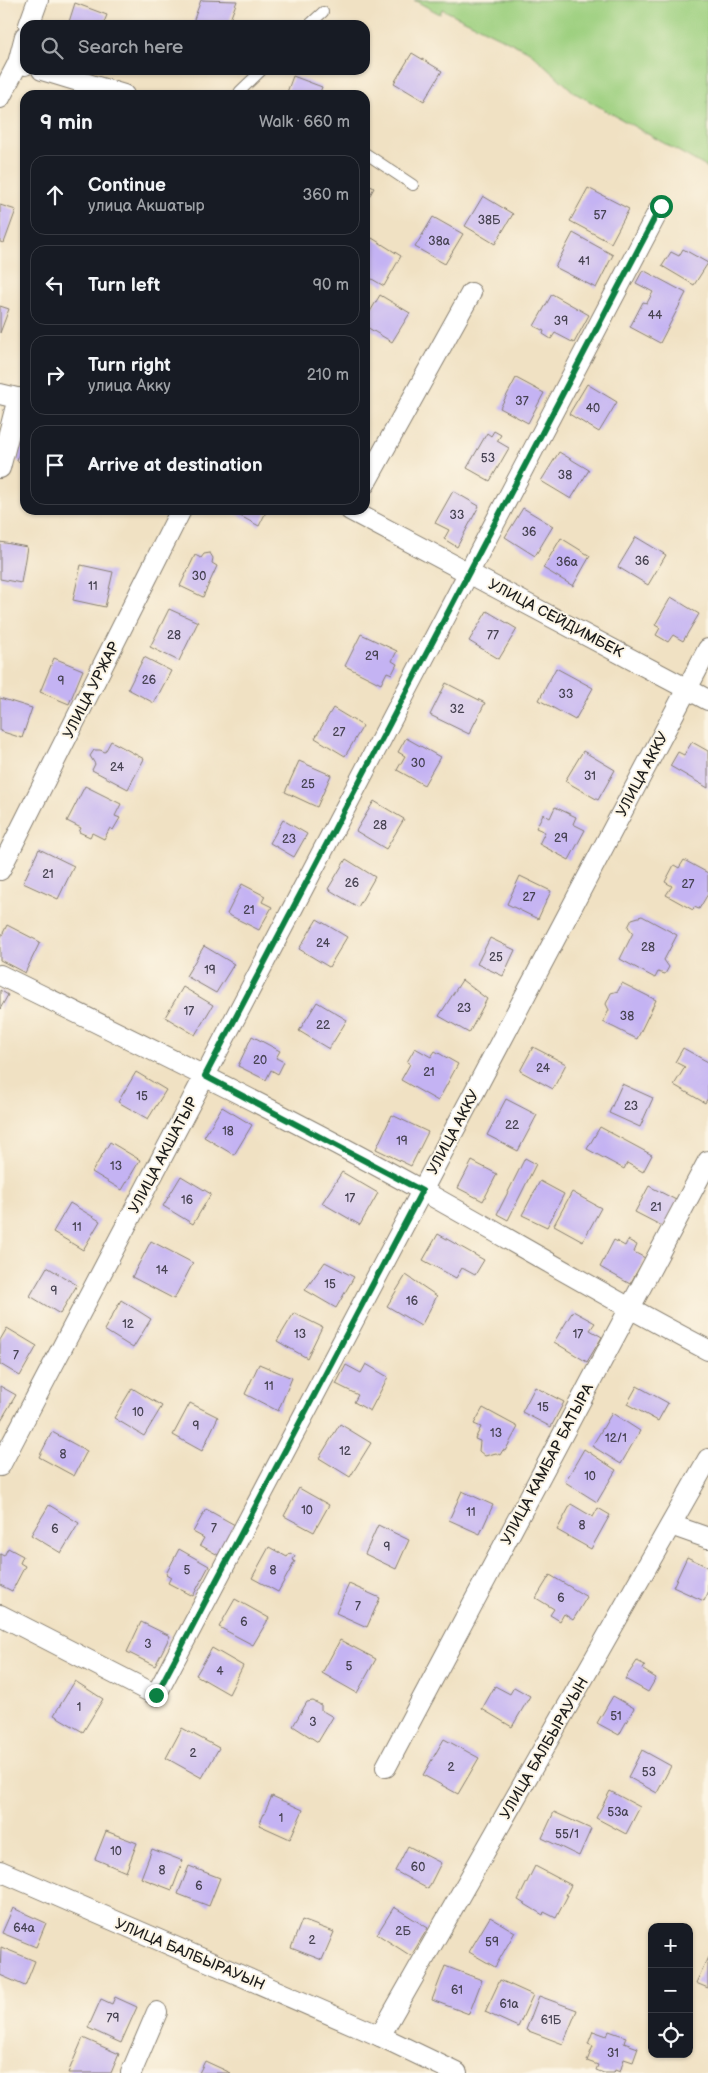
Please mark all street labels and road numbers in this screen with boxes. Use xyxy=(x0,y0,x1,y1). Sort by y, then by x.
street label: УЛИЦА СЕЙДИМБЕК xyxy=(485,575,627,662)
street label: УЛИЦА УРЖАР xyxy=(59,638,124,742)
street label: УЛИЦА АККУ xyxy=(612,728,673,820)
street label: УЛИЦА АККУ xyxy=(423,1086,484,1178)
street label: УЛИЦА АКШАТЫР xyxy=(125,1093,202,1217)
street label: УЛИЦА КАМБАР БАТЫРА xyxy=(497,1380,598,1548)
street label: УЛИЦА БАЛБЫРАУЫН xyxy=(496,1674,593,1823)
street label: УЛИЦА БАЛБЫРАУЫН xyxy=(112,1914,268,1995)

